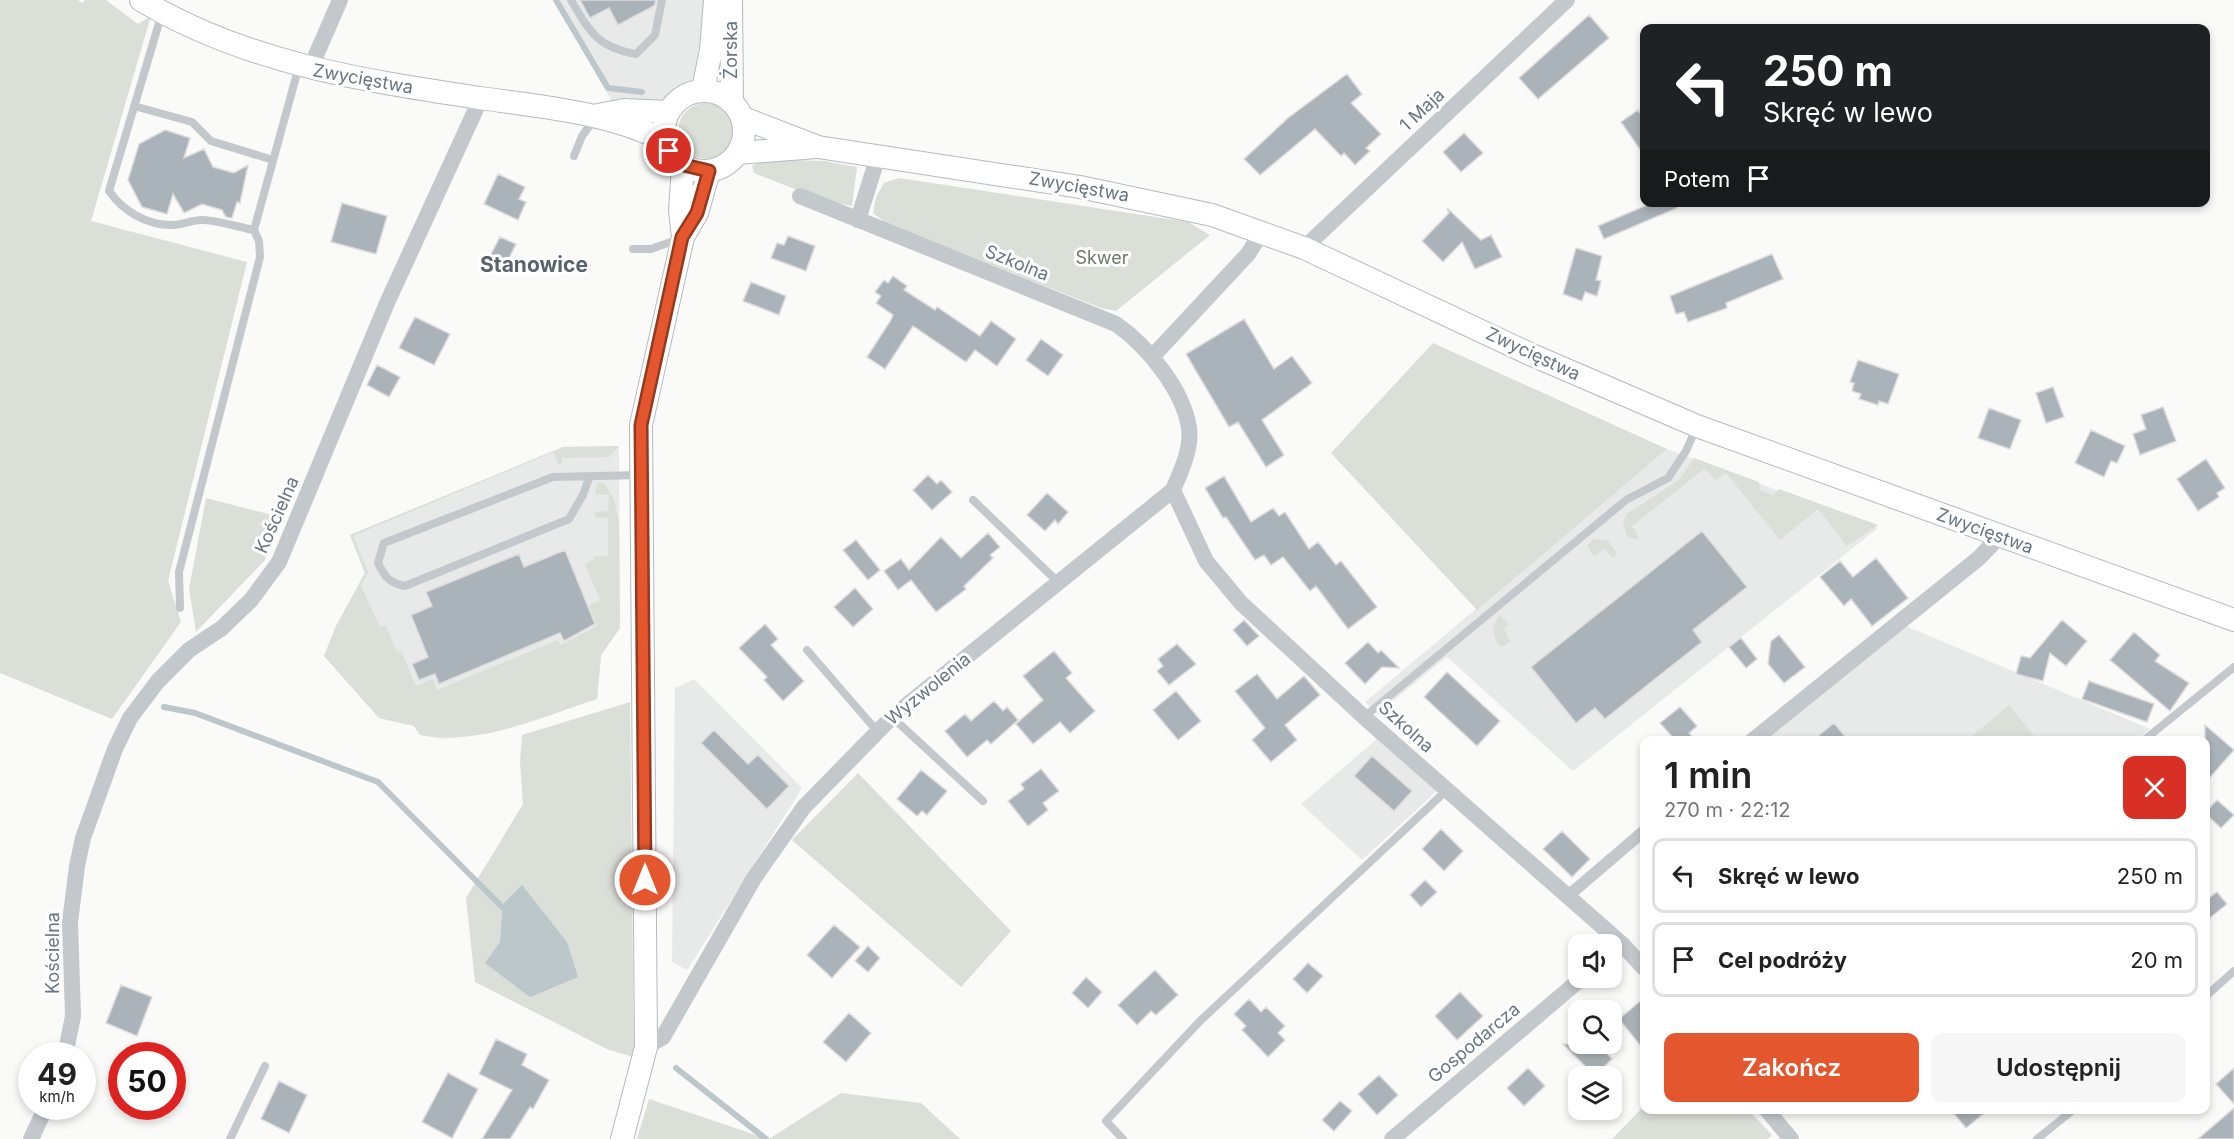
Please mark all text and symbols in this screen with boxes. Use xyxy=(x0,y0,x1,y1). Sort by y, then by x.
street label: Żorska xyxy=(719,21,741,79)
text: 250 m xyxy=(1763,45,1893,96)
icon: left xyxy=(1664,48,1742,126)
street label: Zwycięstwa xyxy=(311,59,415,98)
street label: 1 Maja xyxy=(1395,84,1448,135)
text: Skręć w lewo xyxy=(1763,96,1933,129)
pin xyxy=(643,125,694,176)
icon: arrive xyxy=(652,134,685,167)
icon: arrive xyxy=(1742,162,1775,195)
text: Potem xyxy=(1664,166,1730,192)
street label: Zwycięstwa xyxy=(1027,167,1131,206)
street label: Szkolna xyxy=(982,240,1052,285)
park label: Skwer xyxy=(1075,247,1129,268)
district label: Stanowice xyxy=(480,252,588,277)
street label: Zwycięstwa xyxy=(1483,323,1584,385)
street label: Kościelna xyxy=(250,473,303,556)
street label: Zwycięstwa xyxy=(1934,503,2036,558)
street label: Wyzwolenia xyxy=(881,648,974,729)
street label: Szkolna xyxy=(1374,696,1438,757)
text: 1 min xyxy=(1664,753,1752,797)
button: close xyxy=(2123,756,2186,819)
text: 270 m · 22:12 xyxy=(1664,798,1790,822)
position arrow xyxy=(613,848,677,912)
icon: left xyxy=(1667,859,1700,892)
text: Skręć w lewo xyxy=(1718,863,1859,889)
text: 250 m xyxy=(2117,863,2183,889)
street label: Kościelna xyxy=(42,912,63,994)
map controls xyxy=(1568,934,1622,1120)
button: sound xyxy=(1568,934,1622,988)
icon: arrive xyxy=(1667,943,1700,976)
text: Cel podróży xyxy=(1718,947,1847,973)
text: 20 m xyxy=(2130,947,2183,973)
street label: Gospodarcza xyxy=(1424,998,1524,1087)
button: search xyxy=(1568,1000,1622,1054)
button: Zakończ xyxy=(1664,1033,1919,1102)
button: Udostępnij xyxy=(1931,1033,2186,1102)
speed limit sign: 50 xyxy=(108,1042,186,1120)
text: 49 xyxy=(37,1056,77,1092)
button: layers xyxy=(1568,1066,1622,1120)
text: km/h xyxy=(39,1087,75,1106)

